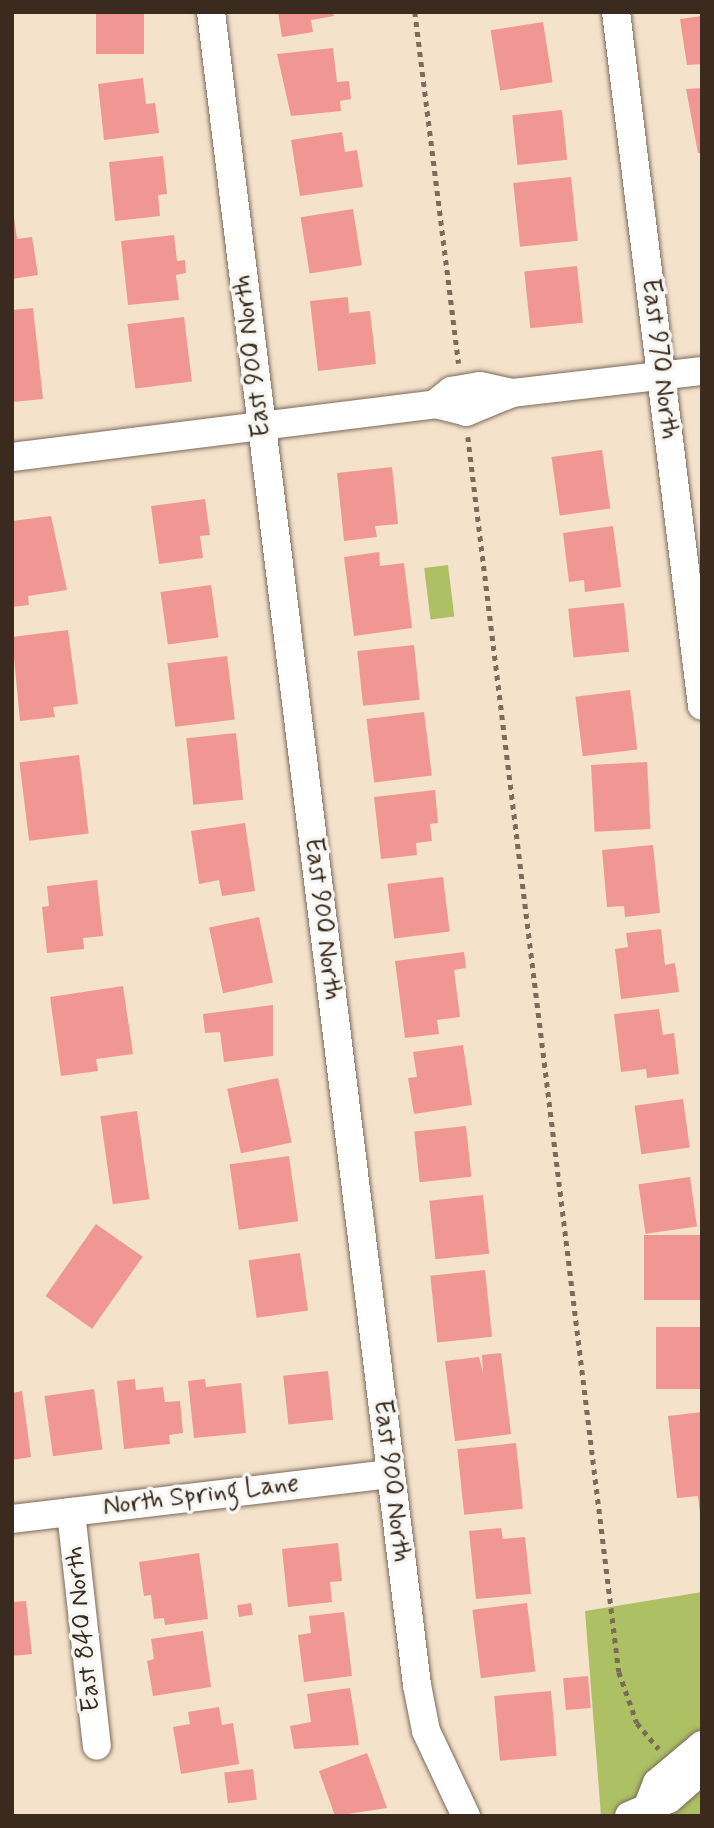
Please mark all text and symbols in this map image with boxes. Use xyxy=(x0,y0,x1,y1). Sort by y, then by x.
street label: East 900 North xyxy=(228,273,278,439)
street label: East 970 North xyxy=(634,277,684,441)
street label: East 900 North xyxy=(297,836,347,1002)
street label: East 900 North xyxy=(366,1398,416,1564)
street label: North Spring Lane xyxy=(100,1468,302,1524)
street label: East 840 North xyxy=(60,1545,108,1713)

